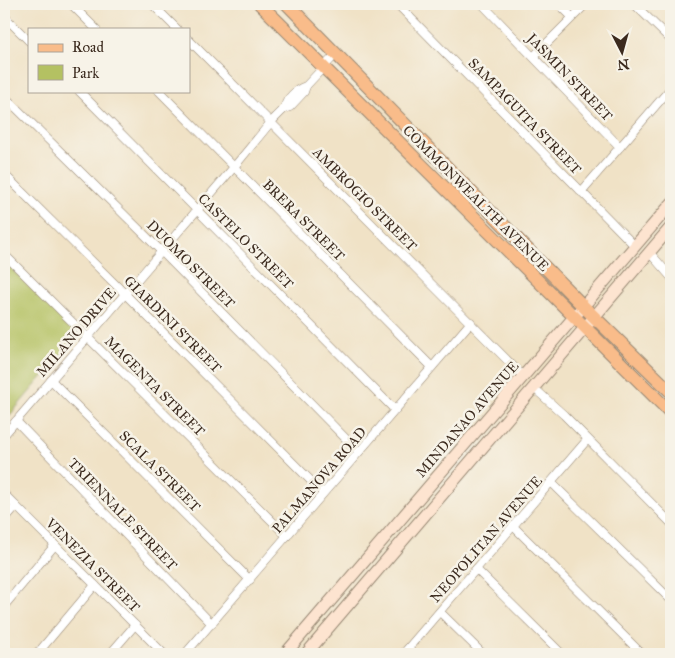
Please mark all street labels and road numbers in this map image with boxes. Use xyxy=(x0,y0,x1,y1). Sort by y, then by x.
street label: JASMIN STREET xyxy=(521,28,616,126)
street label: SAMPAGUITA STREET xyxy=(465,55,585,178)
street label: COMMONWEALTH AVENUE xyxy=(399,122,552,275)
street label: AMBROGIO STREET xyxy=(308,143,420,255)
street label: BRERA STREET xyxy=(259,176,348,265)
street label: CASTELO STREET xyxy=(194,190,297,293)
street label: DUOMO STREET xyxy=(143,217,238,312)
street label: GIARDINI STREET xyxy=(121,272,225,377)
street label: MILANO DRIVE xyxy=(33,284,120,380)
street label: MAGENTA STREET xyxy=(101,333,209,440)
street label: MINDANAO AVENUE xyxy=(412,358,522,481)
street label: PALMANOVA ROAD xyxy=(269,424,370,537)
street label: SCALA STREET xyxy=(116,427,204,516)
street label: TRIENNALE STREET xyxy=(65,455,181,574)
street label: NEOPOLITAN AVENUE xyxy=(427,473,546,606)
street label: VENEZIA STREET xyxy=(41,514,143,616)

